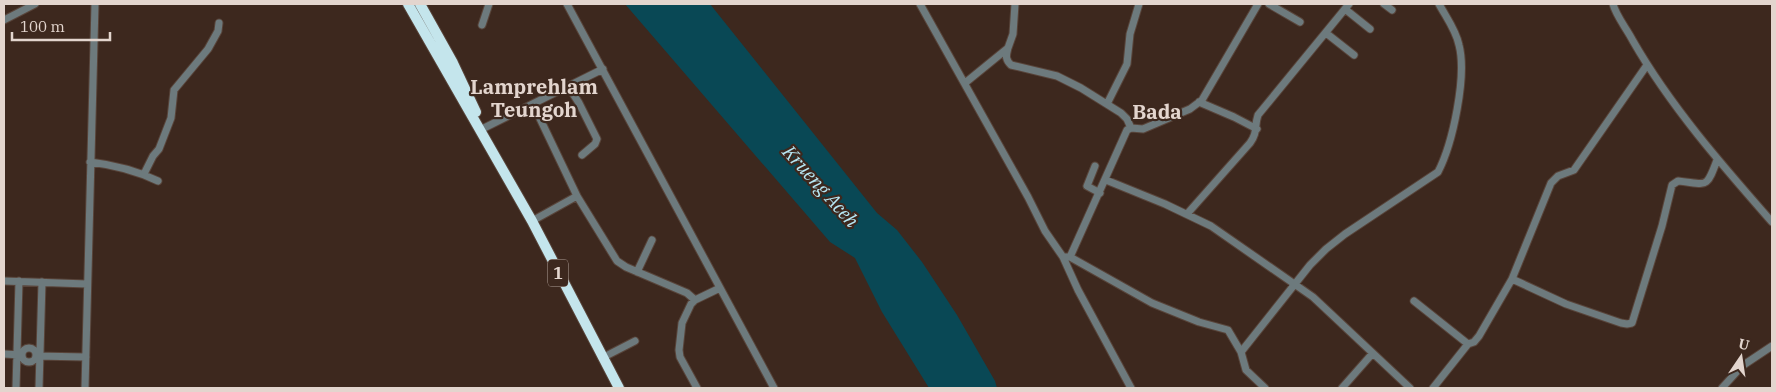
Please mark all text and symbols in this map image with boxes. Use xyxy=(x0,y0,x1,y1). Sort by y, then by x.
scale bar xyxy=(12,10,110,42)
text: 100 m xyxy=(20,17,65,36)
district label: Lamprehlam Teungoh xyxy=(470,73,598,123)
district label: Bada xyxy=(1132,98,1182,125)
water label: Krueng Aceh xyxy=(777,139,864,232)
road number: 1 xyxy=(548,260,568,286)
north arrow xyxy=(1716,332,1766,382)
text: U xyxy=(1737,334,1751,354)

